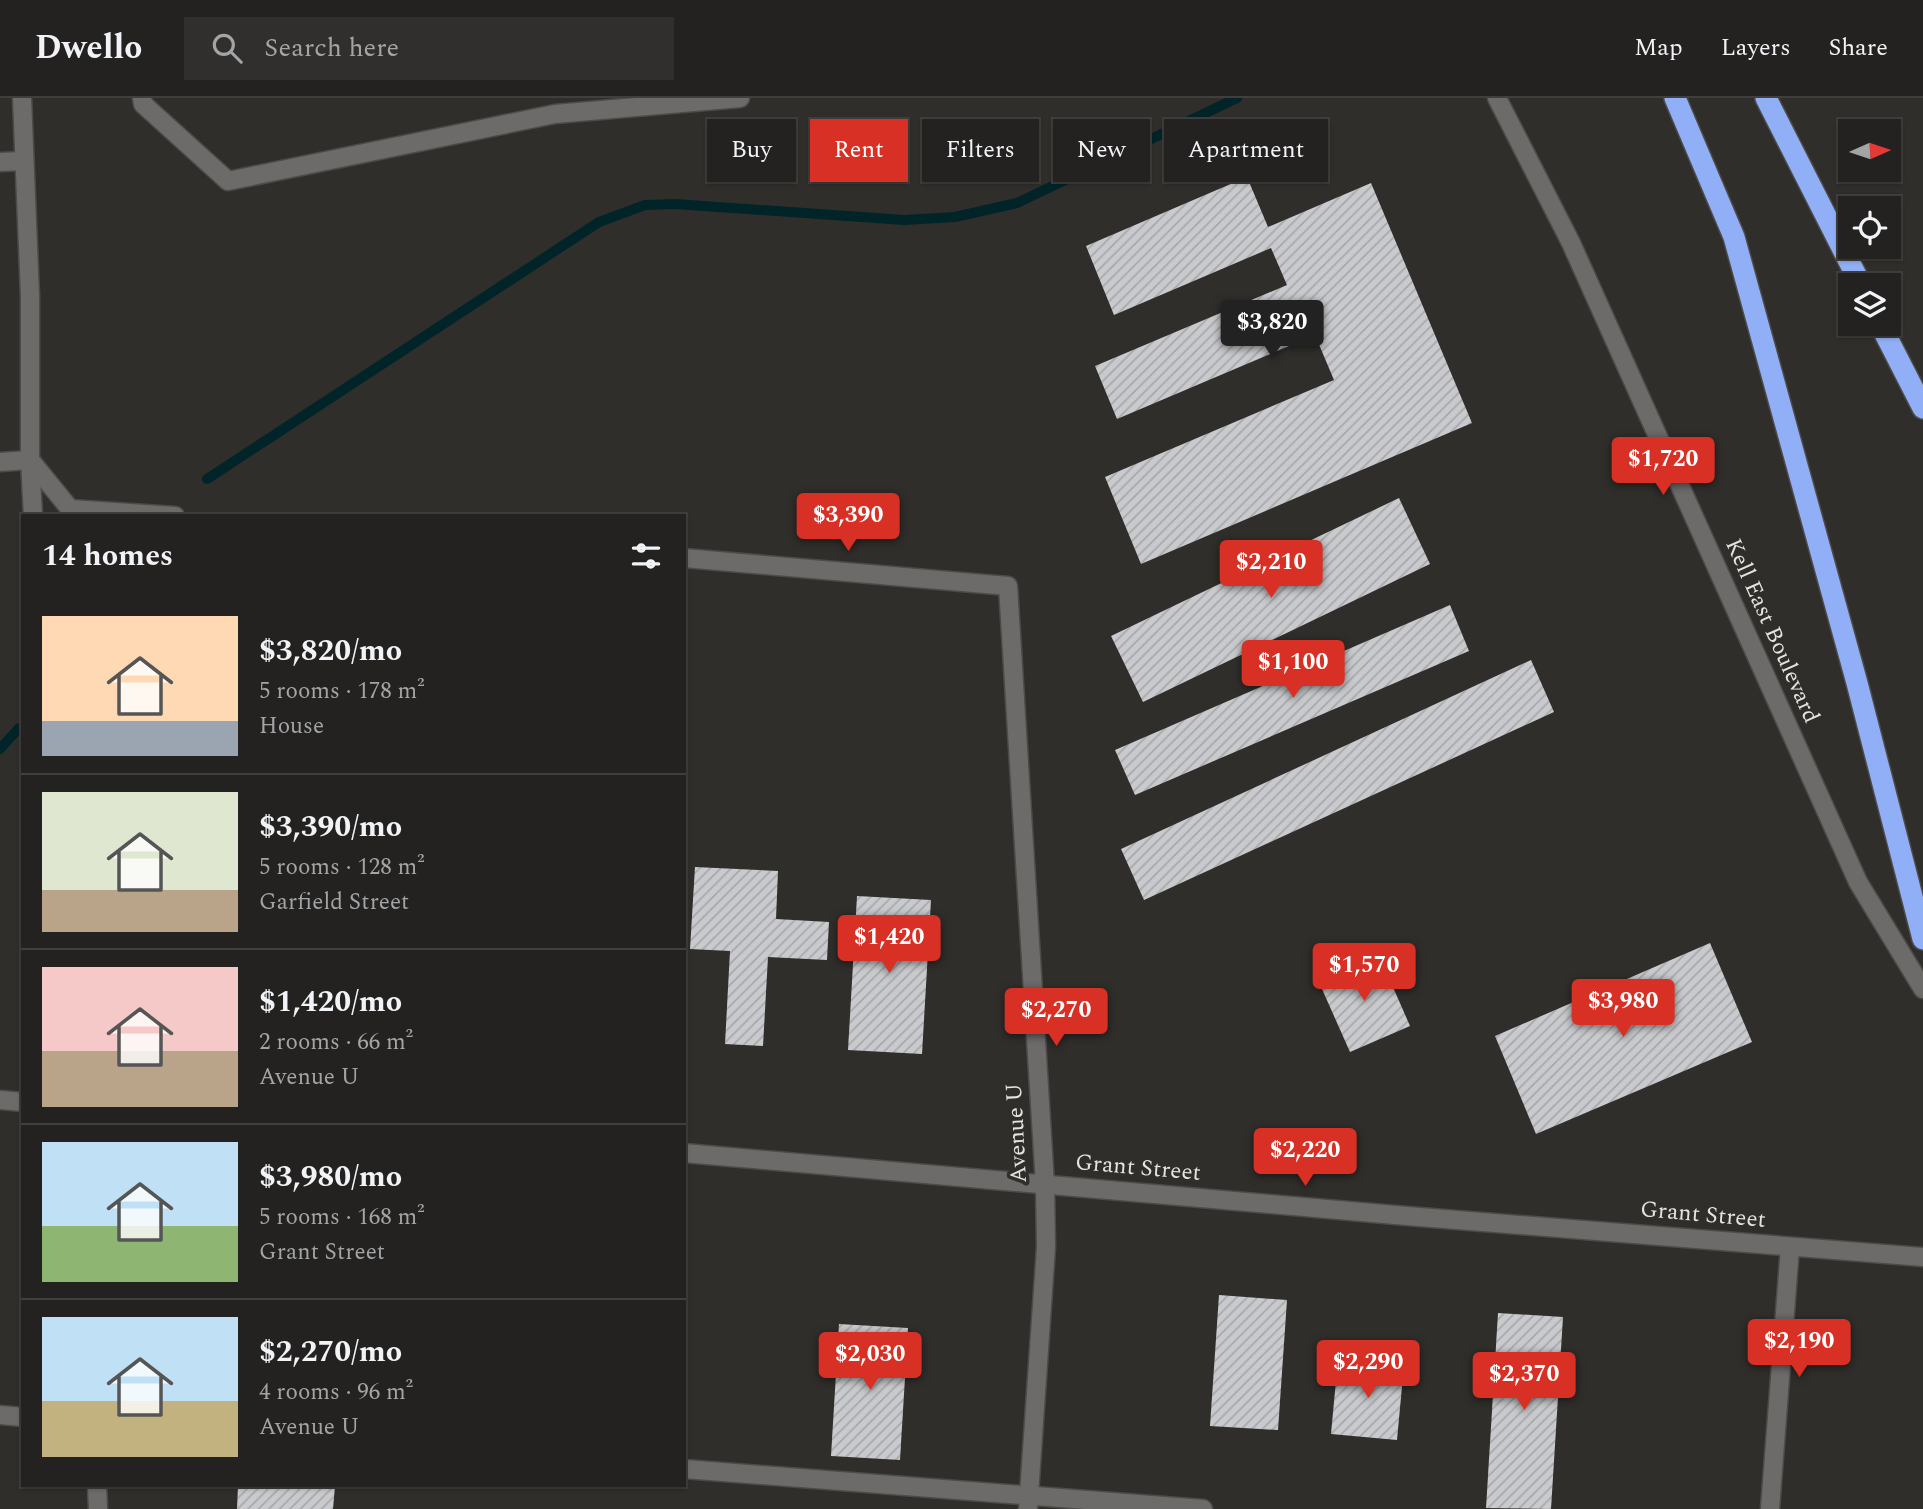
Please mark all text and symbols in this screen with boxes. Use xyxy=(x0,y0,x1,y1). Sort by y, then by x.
search box xyxy=(184,17,674,80)
text: Dwello xyxy=(35,23,142,73)
text: Search here xyxy=(264,28,399,68)
icon: search xyxy=(208,29,246,67)
text: Map xyxy=(1634,30,1683,66)
text: Layers xyxy=(1721,30,1791,66)
text: Share xyxy=(1829,30,1888,66)
chip: Buy xyxy=(707,119,796,182)
chip: Rent xyxy=(810,119,908,182)
chip: Filters xyxy=(922,119,1039,182)
chip: New xyxy=(1053,119,1150,182)
chip: Apartment xyxy=(1164,119,1328,182)
north arrow xyxy=(1838,119,1900,182)
map controls xyxy=(1838,119,1901,336)
button: locate xyxy=(1838,196,1901,259)
button: layers xyxy=(1838,273,1901,336)
pin: $3,820 xyxy=(1215,300,1329,360)
text: $3,820 xyxy=(1237,305,1307,340)
pin: $1,720 xyxy=(1606,438,1720,497)
text: $1,720 xyxy=(1628,442,1698,477)
pin: $3,390 xyxy=(791,494,905,553)
text: $3,390 xyxy=(813,498,883,533)
text: 14 homes xyxy=(42,533,173,579)
street label: Kell East Boulevard xyxy=(1716,533,1829,729)
icon: filters xyxy=(627,537,665,575)
pin: $2,210 xyxy=(1214,540,1328,600)
text: $2,210 xyxy=(1236,545,1306,580)
text: $3,820/mo xyxy=(259,628,402,674)
pin: $1,100 xyxy=(1236,640,1350,700)
icon: home xyxy=(98,644,182,728)
text: $1,100 xyxy=(1258,645,1328,680)
text: 5 rooms · 178 m² xyxy=(259,674,425,709)
text: House xyxy=(259,709,324,744)
text: $3,390/mo xyxy=(259,804,402,850)
icon: home xyxy=(98,820,182,904)
text: 5 rooms · 128 m² xyxy=(259,850,425,885)
text: Garfield Street xyxy=(259,885,409,920)
pin: $1,420 xyxy=(832,916,946,975)
text: $1,420 xyxy=(854,920,924,955)
pin: $1,570 xyxy=(1307,944,1421,1003)
text: $1,570 xyxy=(1329,948,1399,983)
text: $1,420/mo xyxy=(259,979,402,1025)
pin: $3,980 xyxy=(1566,979,1680,1039)
text: $3,980 xyxy=(1588,984,1658,1019)
pin: $2,270 xyxy=(999,988,1113,1048)
text: $2,270 xyxy=(1021,993,1091,1028)
icon: home xyxy=(98,995,182,1079)
text: 2 rooms · 66 m² xyxy=(259,1025,413,1060)
text: Avenue U xyxy=(259,1060,359,1095)
street label: Avenue U xyxy=(997,1082,1037,1184)
pin: $2,220 xyxy=(1248,1128,1362,1188)
text: $2,220 xyxy=(1270,1133,1340,1168)
street label: Grant Street xyxy=(1074,1145,1202,1191)
text: $3,980/mo xyxy=(259,1154,402,1200)
icon: home xyxy=(98,1170,182,1254)
street label: Grant Street xyxy=(1639,1192,1767,1238)
text: 5 rooms · 168 m² xyxy=(259,1200,425,1235)
text: Grant Street xyxy=(259,1235,385,1270)
pin: $2,190 xyxy=(1742,1320,1856,1379)
text: $2,190 xyxy=(1764,1324,1834,1359)
text: $2,270/mo xyxy=(259,1329,402,1375)
pin: $2,030 xyxy=(813,1332,927,1392)
text: $2,030 xyxy=(835,1337,905,1372)
pin: $2,290 xyxy=(1311,1340,1425,1400)
icon: home xyxy=(98,1345,182,1429)
text: $2,290 xyxy=(1333,1345,1403,1380)
pin: $2,370 xyxy=(1467,1352,1581,1412)
text: $2,370 xyxy=(1489,1357,1559,1392)
text: 4 rooms · 96 m² xyxy=(259,1375,413,1410)
text: Avenue U xyxy=(259,1410,359,1445)

